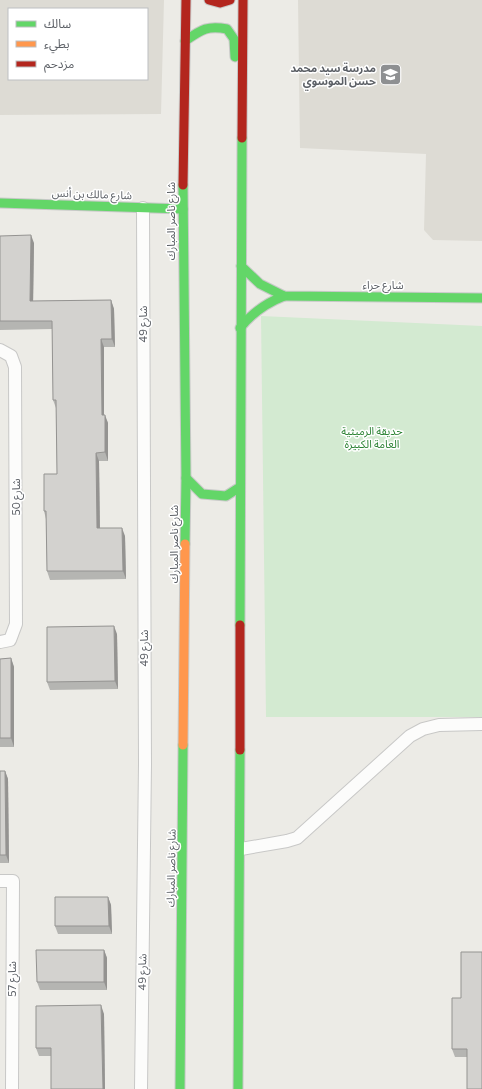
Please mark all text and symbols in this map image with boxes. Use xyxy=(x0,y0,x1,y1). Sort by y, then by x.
legend xyxy=(8,8,148,80)
text: سالك xyxy=(44,16,71,30)
text: بطيء xyxy=(44,36,70,54)
text: مزدحم xyxy=(44,56,74,73)
place label: مدرسة سيد محمد حسن الموسوي xyxy=(290,61,376,91)
school or university icon: مدرسة سيد محمد حسن الموسوي xyxy=(378,61,404,87)
street label: شارع ناصر المبارك xyxy=(164,181,179,260)
street label: شارع مالك بن أنس xyxy=(52,186,133,203)
street label: شارع حراء xyxy=(362,278,404,293)
street label: شارع 49 xyxy=(136,305,151,342)
park label: حديقة الرميثية العامة الكبيرة xyxy=(341,424,403,451)
street label: شارع 50 xyxy=(9,478,24,516)
street label: شارع ناصر المبارك xyxy=(167,504,182,583)
street label: شارع 49 xyxy=(137,629,152,666)
street label: شارع ناصر المبارك xyxy=(163,828,180,907)
street label: شارع 49 xyxy=(135,953,150,991)
street label: شارع 57 xyxy=(5,961,20,997)

